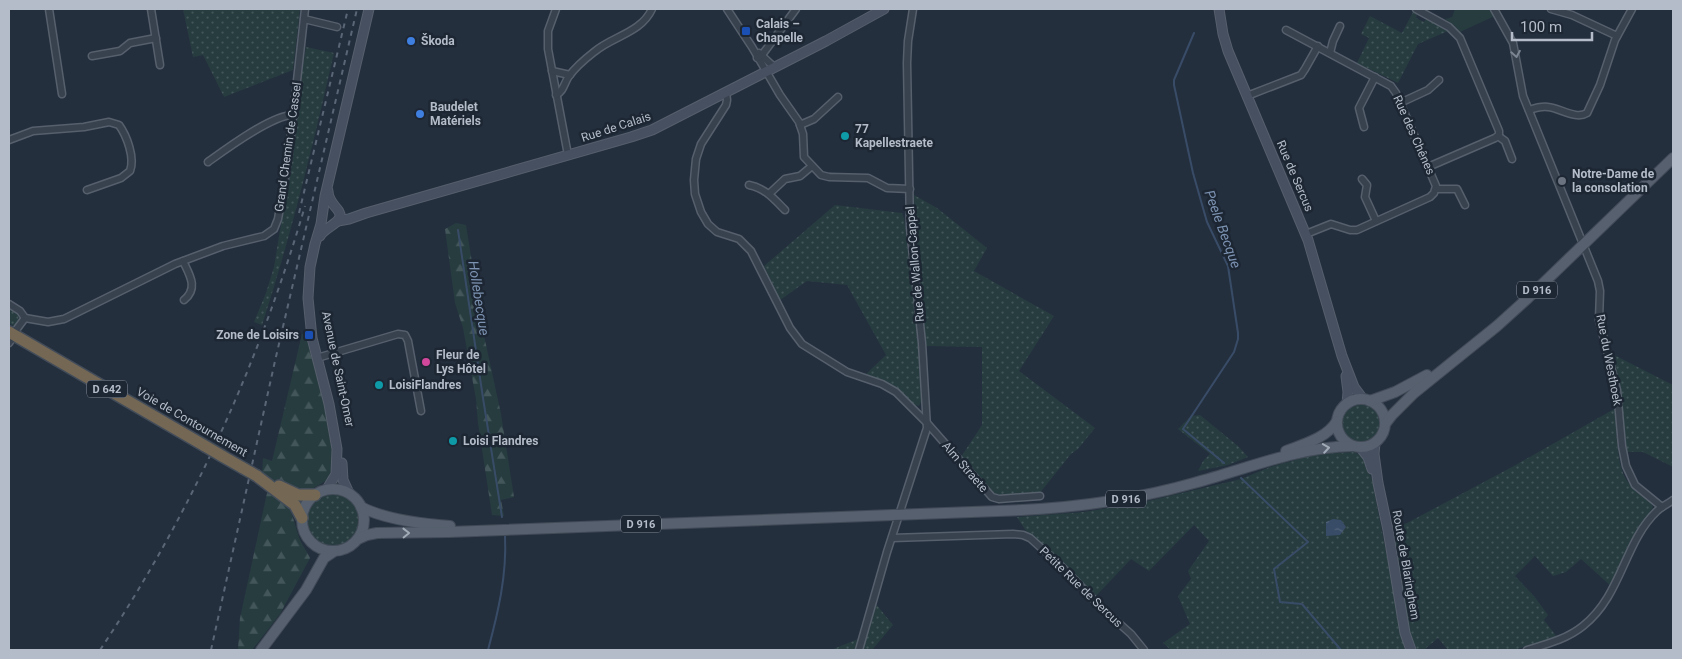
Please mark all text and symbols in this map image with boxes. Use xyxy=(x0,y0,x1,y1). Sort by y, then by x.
scale bar xyxy=(1512,10,1592,42)
place label: Calais – Chapelle xyxy=(756,17,804,45)
text: 100 m xyxy=(1520,18,1562,36)
marker: Calais – Chapelle xyxy=(740,25,752,37)
place label: Škoda xyxy=(421,33,455,48)
marker: Škoda xyxy=(405,35,417,47)
one-way arrow xyxy=(1510,50,1520,58)
street label: Grand Chemin de Cassel xyxy=(272,81,304,213)
street label: Rue des Chênes xyxy=(1390,93,1438,177)
place label: Baudelet Matériels xyxy=(430,100,481,128)
marker: Baudelet Matériels xyxy=(414,108,426,120)
street label: Rue de Calais xyxy=(579,109,653,145)
place label: 77 Kapellestraete xyxy=(855,122,934,150)
marker: 77 Kapellestraete xyxy=(839,130,851,142)
street label: Rue de Sercus xyxy=(1274,138,1316,214)
place label: Notre-Dame de la consolation xyxy=(1572,167,1655,195)
marker: Notre-Dame de la consolation xyxy=(1556,175,1568,187)
water label: Peele Becque xyxy=(1201,188,1245,270)
street label: Rue de Wallon-Cappel xyxy=(903,206,927,322)
water label: Hollebecque xyxy=(465,259,493,337)
road number: D 916 xyxy=(1517,282,1557,298)
street label: Avenue de Saint-Omer xyxy=(319,310,357,428)
street label: Rue du Westhoek xyxy=(1593,313,1625,408)
place label: Zone de Loisirs xyxy=(216,328,299,342)
marker: Zone de Loisirs xyxy=(303,329,315,341)
place label: Fleur de Lys Hôtel xyxy=(436,348,486,376)
marker: Fleur de Lys Hôtel xyxy=(420,356,432,368)
place label: LoisiFlandres xyxy=(389,378,461,392)
marker: LoisiFlandres xyxy=(373,379,385,391)
road number: D 642 xyxy=(87,380,127,398)
street label: Voie de Contournement xyxy=(134,385,250,460)
place label: Loisi Flandres xyxy=(463,434,538,448)
marker: Loisi Flandres xyxy=(447,435,459,447)
street label: Alm Straete xyxy=(939,439,991,495)
one-way arrow xyxy=(1321,444,1330,454)
road number: D 916 xyxy=(1106,490,1146,508)
street label: Route de Blaringhem xyxy=(1389,509,1423,621)
road number: D 916 xyxy=(621,516,661,532)
one-way arrow xyxy=(402,527,410,538)
street label: Petite Rue de Sercus xyxy=(1037,544,1125,630)

